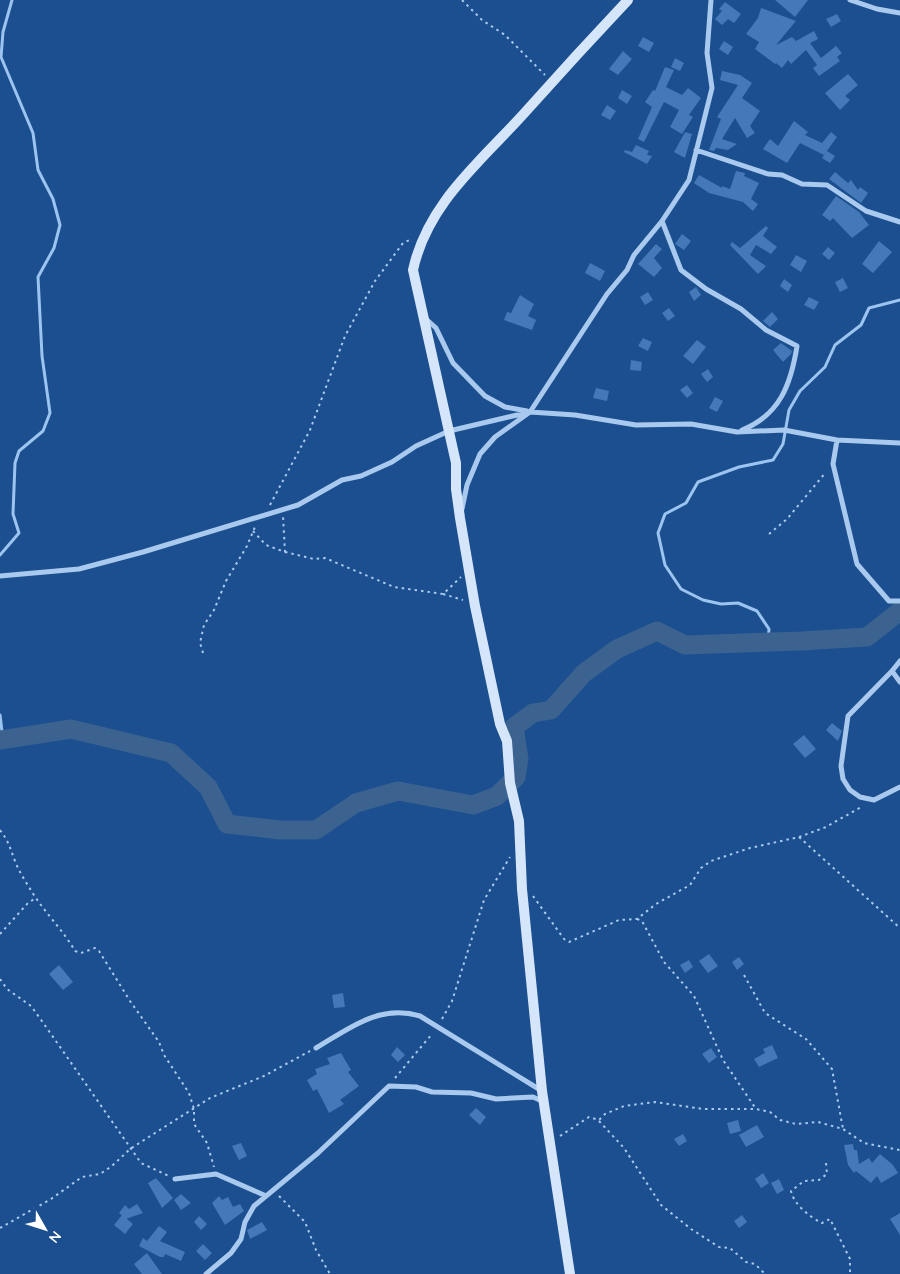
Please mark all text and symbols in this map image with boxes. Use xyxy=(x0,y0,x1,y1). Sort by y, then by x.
north arrow xyxy=(20,1204,70,1254)
text: N xyxy=(45,1228,65,1247)

